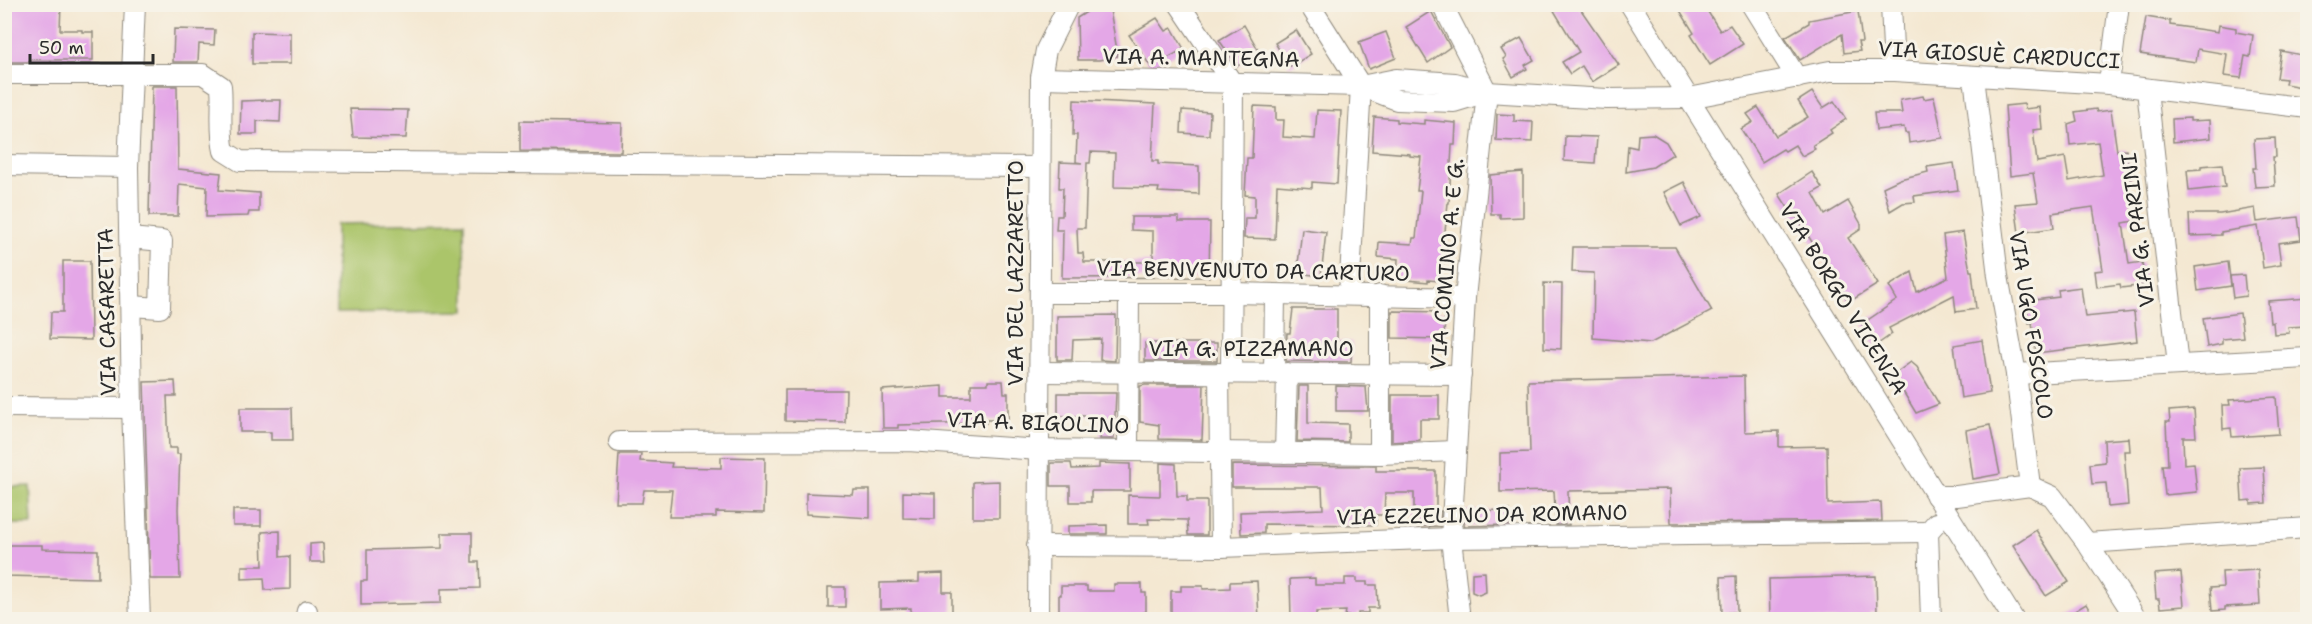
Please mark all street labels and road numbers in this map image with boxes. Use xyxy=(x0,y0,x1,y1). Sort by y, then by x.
street label: VIA GIOSUÈ CARDUCCI xyxy=(1877,34,2121,75)
street label: VIA A. MANTEGNA xyxy=(1102,42,1300,74)
street label: VIA G. PARINI xyxy=(2115,151,2161,309)
street label: VIA COMINO A. E G. xyxy=(1424,157,1470,371)
street label: VIA DEL LAZZARETTO xyxy=(1002,160,1030,386)
street label: VIA BORGO VICENZA xyxy=(1773,198,1913,400)
street label: VIA CASARETTA xyxy=(92,228,122,396)
street label: VIA UGO FOSCOLO xyxy=(2002,229,2060,421)
street label: VIA BENVENUTO DA CARTURO xyxy=(1096,254,1410,288)
street label: VIA G. PIZZAMANO xyxy=(1148,335,1354,363)
street label: VIA A. BIGOLINO xyxy=(946,406,1130,440)
street label: VIA EZZELINO DA ROMANO xyxy=(1336,498,1628,532)

